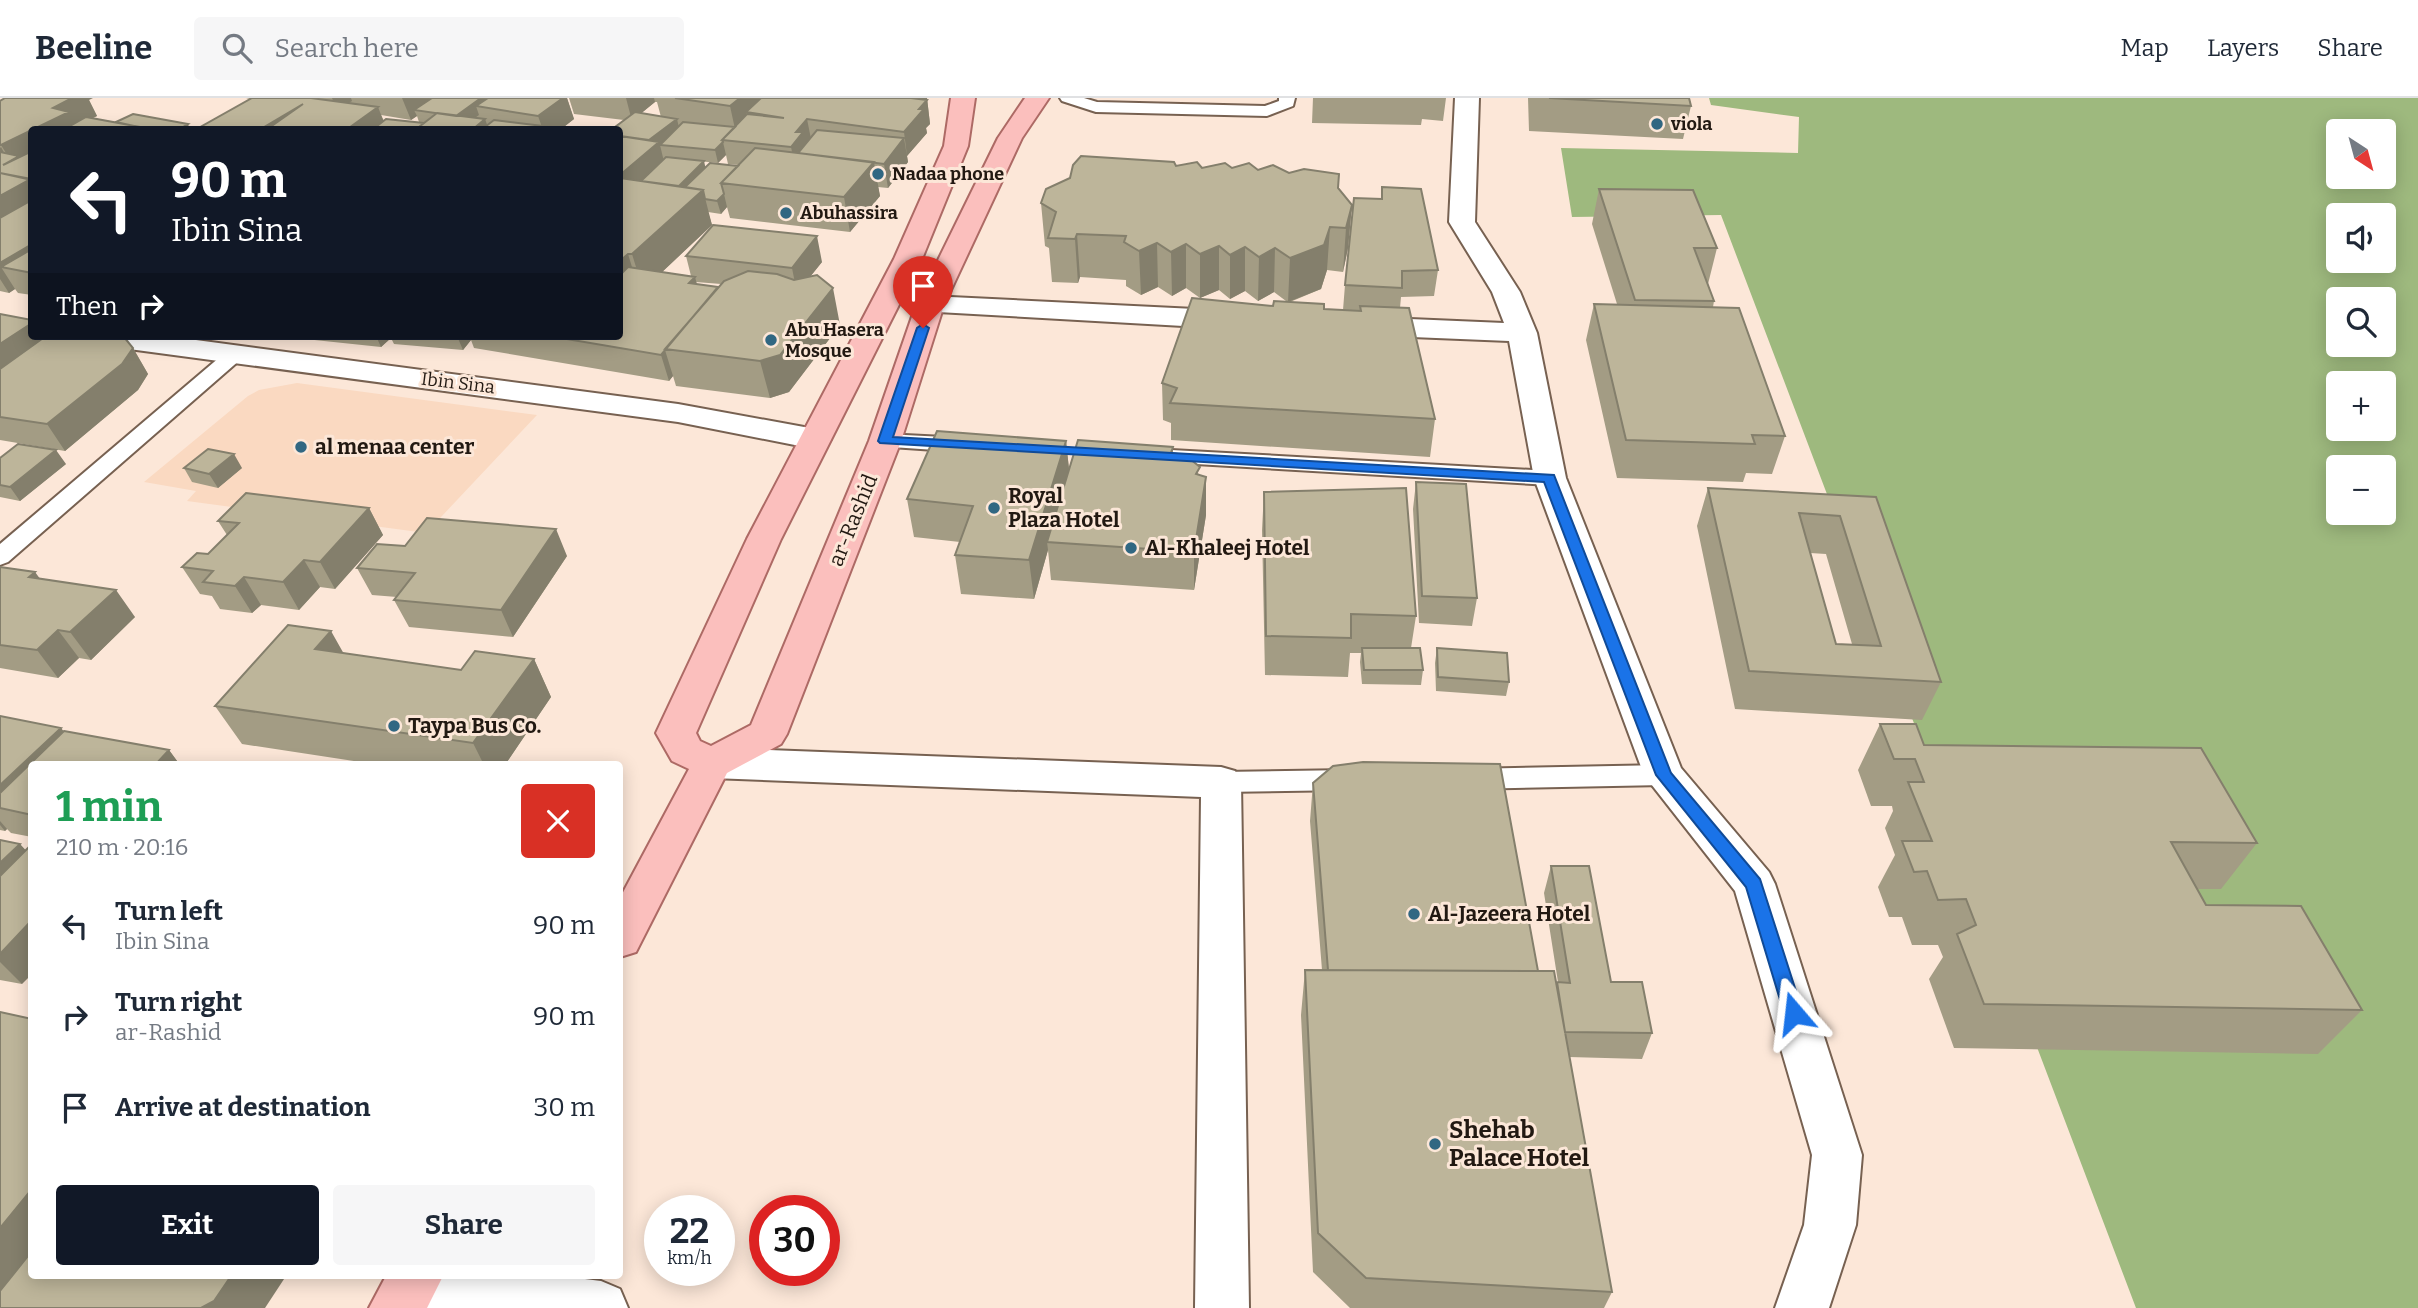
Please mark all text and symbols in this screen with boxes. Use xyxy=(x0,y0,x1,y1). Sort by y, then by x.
search box xyxy=(194,17,684,80)
text: Beeline xyxy=(35,28,152,68)
icon: search xyxy=(218,29,256,67)
text: Search here xyxy=(274,33,419,64)
text: Map xyxy=(2121,34,2169,62)
text: Layers xyxy=(2207,34,2279,62)
text: Share xyxy=(2317,34,2383,62)
place label: viola xyxy=(1670,113,1712,135)
marker: viola xyxy=(1649,116,1665,132)
north arrow xyxy=(2326,119,2396,189)
map controls xyxy=(2326,119,2396,525)
text: 90 m xyxy=(171,151,287,210)
icon: left xyxy=(56,154,147,245)
place label: Nadaa phone xyxy=(892,163,1004,185)
marker: Nadaa phone xyxy=(870,166,886,182)
place label: Abuhassira xyxy=(800,202,898,224)
button: sound xyxy=(2326,203,2396,273)
marker: Abuhassira xyxy=(778,205,794,221)
text: Ibin Sina xyxy=(171,211,302,249)
pin xyxy=(893,256,953,328)
icon: arrive xyxy=(904,267,942,305)
icon: right xyxy=(132,287,170,325)
button: search xyxy=(2326,287,2396,357)
text: Then xyxy=(56,291,118,322)
place label: Abu Hasera Mosque xyxy=(785,319,884,362)
marker: Abu Hasera Mosque xyxy=(763,332,779,348)
street label: Ibin Sina xyxy=(420,368,496,398)
button: + xyxy=(2326,371,2396,441)
place label: al menaa center xyxy=(315,434,475,460)
marker: al menaa center xyxy=(293,439,309,455)
button: − xyxy=(2326,455,2396,525)
street label: ar-Rashid xyxy=(823,470,883,570)
place label: Royal Plaza Hotel xyxy=(1008,483,1120,533)
marker: Royal Plaza Hotel xyxy=(986,500,1002,516)
place label: Al-Khaleej Hotel xyxy=(1145,535,1310,561)
marker: Al-Khaleej Hotel xyxy=(1123,540,1139,556)
place label: Taypa Bus Co. xyxy=(408,713,541,739)
marker: Taypa Bus Co. xyxy=(386,718,402,734)
text: 1 min xyxy=(56,782,162,832)
button: close xyxy=(521,784,595,858)
text: 210 m · 20:16 xyxy=(56,833,188,861)
text: Turn left xyxy=(115,896,223,927)
place label: Al-Jazeera Hotel xyxy=(1428,901,1591,927)
marker: Al-Jazeera Hotel xyxy=(1406,906,1422,922)
icon: left xyxy=(56,907,94,945)
text: 90 m xyxy=(533,910,595,941)
text: Ibin Sina xyxy=(115,927,210,955)
position arrow xyxy=(1757,976,1831,1050)
text: Turn right xyxy=(115,987,242,1018)
icon: right xyxy=(56,998,94,1036)
text: 90 m xyxy=(533,1001,595,1032)
text: ar-Rashid xyxy=(115,1018,221,1046)
icon: arrive xyxy=(56,1089,94,1127)
text: Arrive at destination xyxy=(115,1092,370,1123)
text: 30 m xyxy=(534,1092,595,1123)
place label: Shehab Palace Hotel xyxy=(1449,1116,1590,1172)
marker: Shehab Palace Hotel xyxy=(1427,1136,1443,1152)
button: Exit xyxy=(56,1185,319,1265)
button: Share xyxy=(333,1185,595,1265)
speed limit sign: 30 xyxy=(749,1195,840,1286)
text: 22 xyxy=(670,1210,709,1252)
text: km/h xyxy=(667,1247,712,1269)

